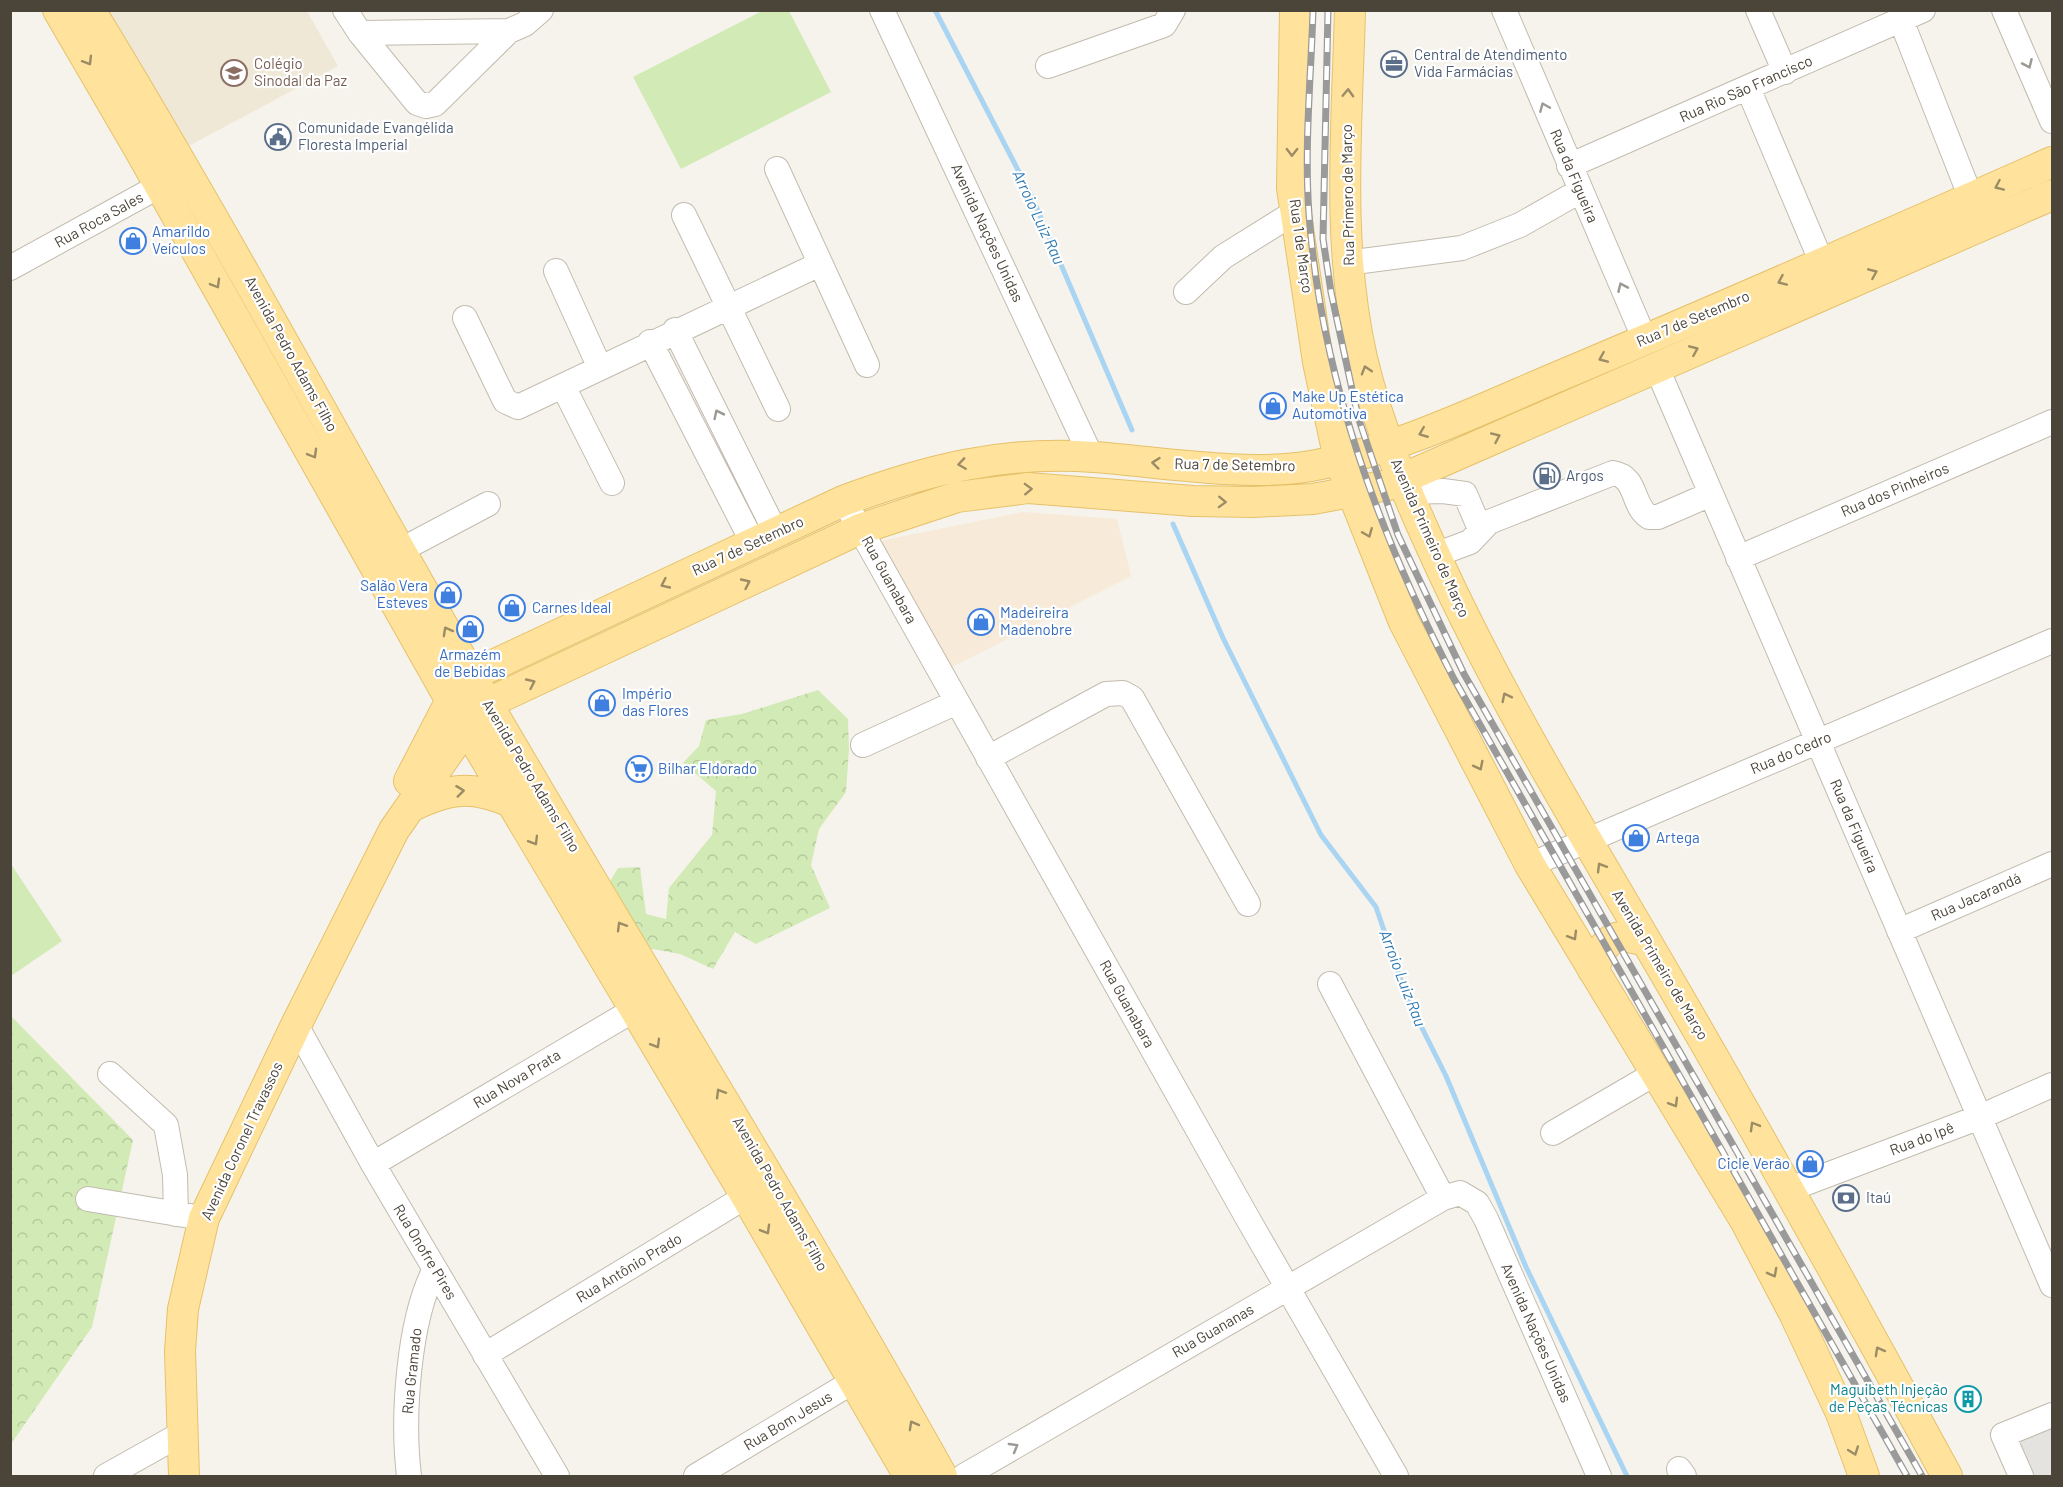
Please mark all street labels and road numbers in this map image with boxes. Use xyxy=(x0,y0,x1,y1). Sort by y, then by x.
street label: Rua Rio São Francisco xyxy=(1676,51,1815,126)
street label: Rua Primero de Março xyxy=(1337,124,1357,266)
street label: Rua da Figueira xyxy=(1547,126,1603,225)
street label: Avenida Nações Unidas xyxy=(948,160,1028,305)
street label: Rua Roca Sales xyxy=(51,187,146,251)
street label: Rua 1 de Março xyxy=(1286,198,1318,294)
street label: Avenida Pedro Adams Filho xyxy=(242,273,342,434)
street label: Rua 7 de Setembro xyxy=(1633,286,1752,350)
street label: Rua 7 de Setembro xyxy=(1174,454,1296,474)
street label: Avenida Primeiro de Março xyxy=(1388,455,1474,620)
street label: Rua dos Pinheiros xyxy=(1838,458,1951,520)
street label: Rua 7 de Setembro xyxy=(689,511,806,579)
street label: Rua Guanabara xyxy=(858,533,921,627)
street label: Avenida Pedro Adams Filho xyxy=(479,696,585,855)
street label: Rua do Cedro xyxy=(1747,727,1834,777)
street label: Rua da Figueira xyxy=(1827,776,1883,875)
street label: Rua Jacarandá xyxy=(1928,868,2023,924)
street label: Avenida Primeiro de Março xyxy=(1609,886,1713,1043)
street label: Rua Guanabara xyxy=(1096,957,1159,1051)
street label: Rua Nova Prata xyxy=(470,1045,563,1111)
street label: Avenida Coronel Travassos xyxy=(196,1059,286,1223)
street label: Avenida Pedro Adams Filho xyxy=(729,1113,832,1274)
street label: Rua do Ipê xyxy=(1887,1118,1956,1159)
street label: Rua Onofre Pires xyxy=(390,1200,461,1302)
street label: Rua Antônio Prado xyxy=(573,1229,684,1306)
street label: Avenida Nações Unidas xyxy=(1498,1260,1576,1405)
street label: Rua Guananas xyxy=(1168,1299,1257,1361)
street label: Rua Gramado xyxy=(398,1327,424,1415)
street label: Rua Bom Jesus xyxy=(740,1387,835,1454)

